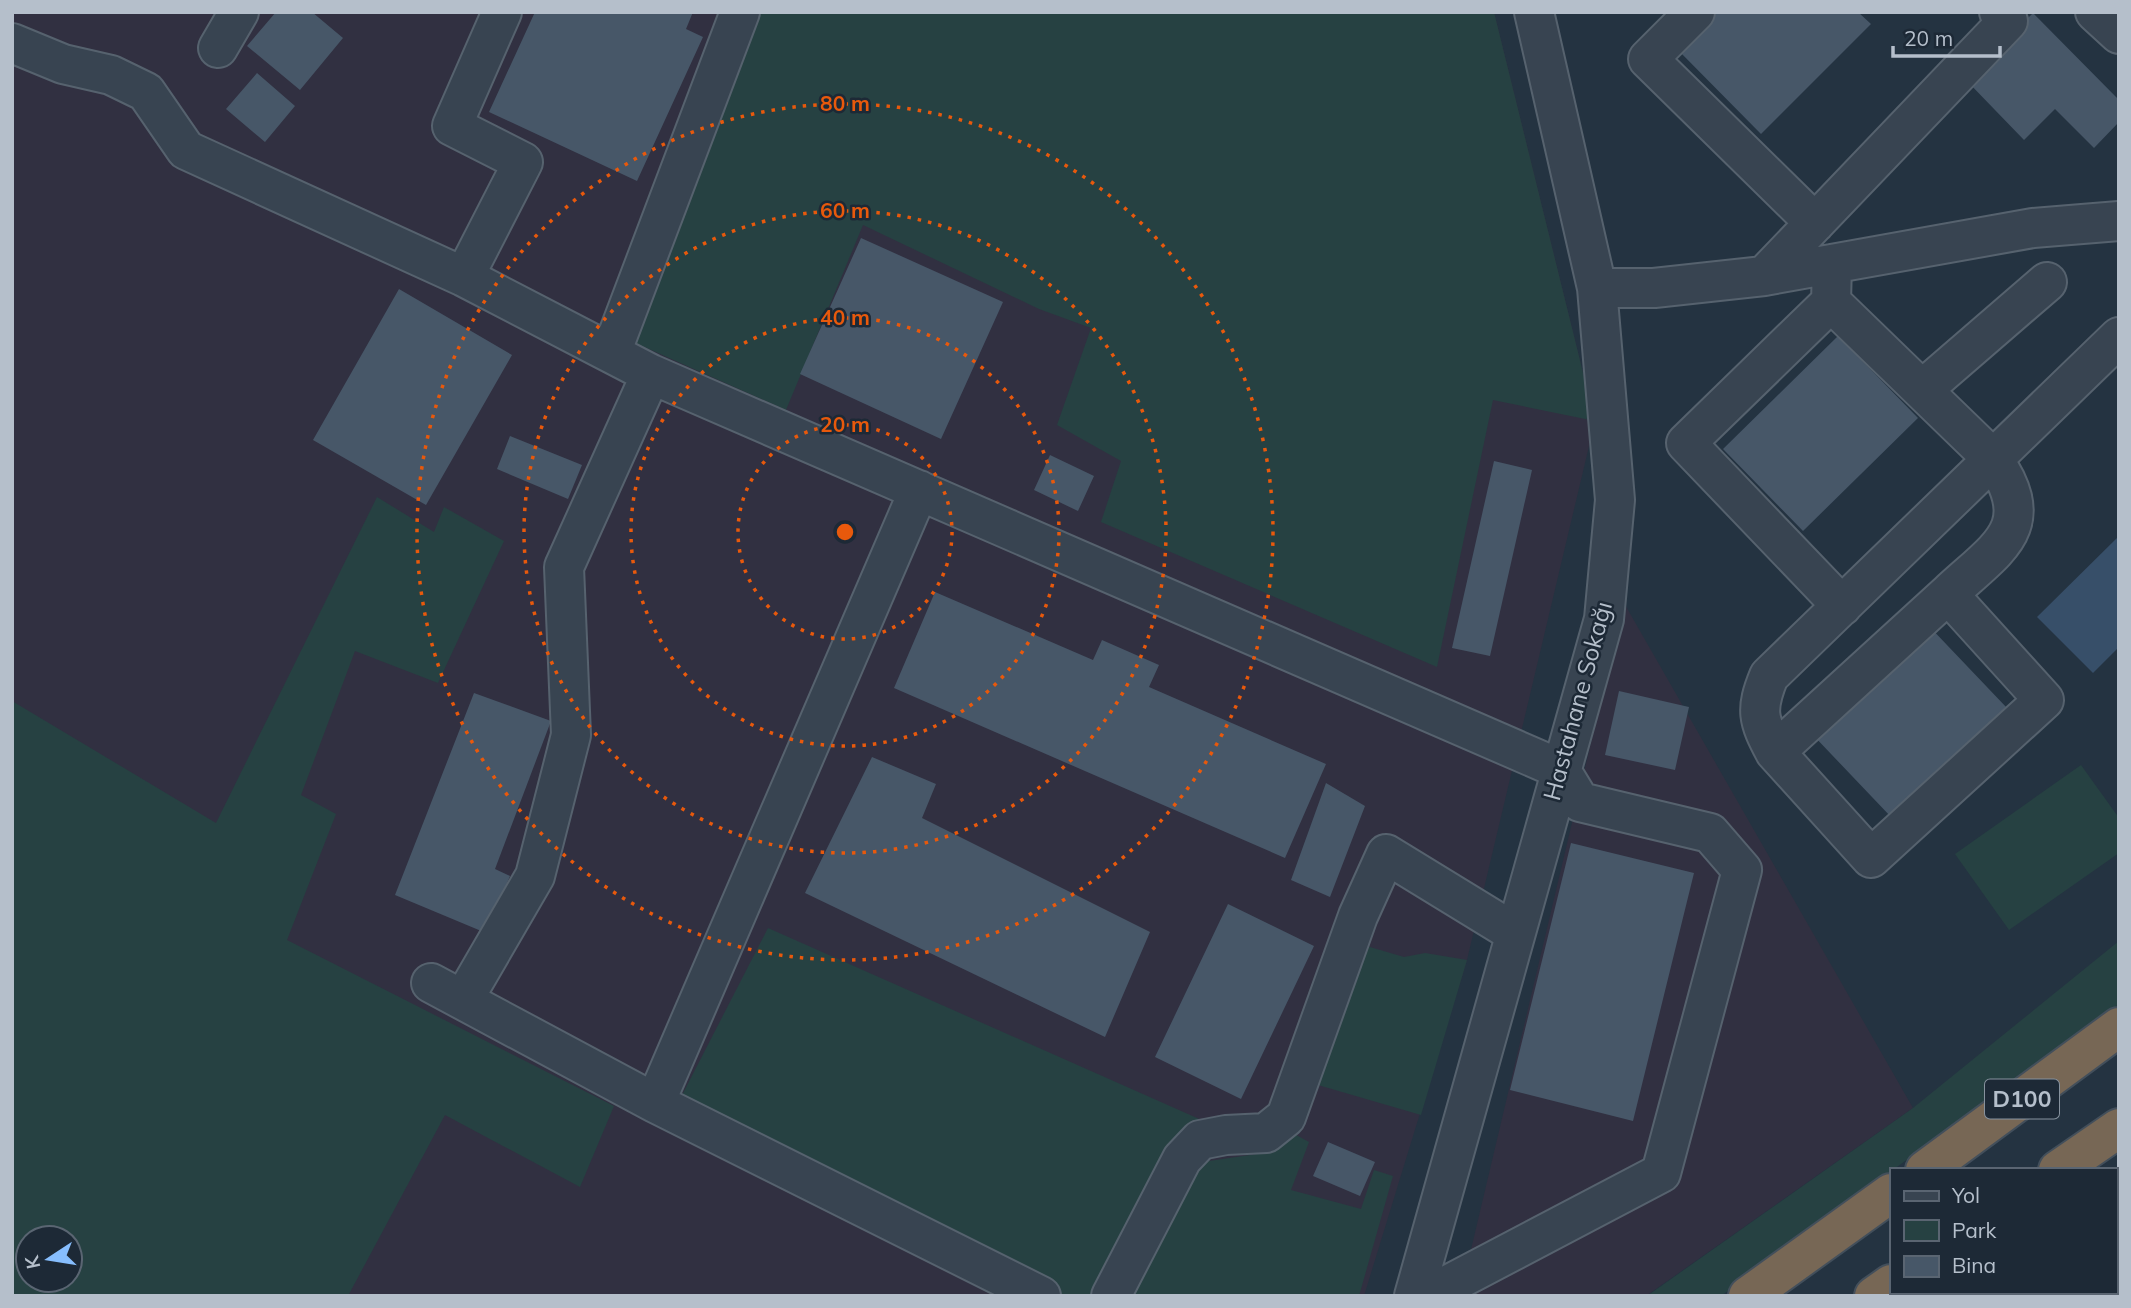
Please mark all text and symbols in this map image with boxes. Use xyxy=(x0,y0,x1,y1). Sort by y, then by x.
scale bar xyxy=(1893,14,2000,58)
text: 20 m xyxy=(1904,25,1953,51)
text: 80 m xyxy=(820,90,870,116)
text: 60 m xyxy=(820,197,870,223)
text: 40 m xyxy=(820,304,870,330)
text: 20 m xyxy=(820,411,870,437)
centre of rings xyxy=(833,520,857,544)
street label: Hastahane Sokağı xyxy=(1536,598,1618,803)
road number: D100 xyxy=(1985,1080,2059,1118)
legend xyxy=(1890,1168,2117,1294)
text: Yol xyxy=(1951,1182,1980,1208)
text: Park xyxy=(1952,1217,1996,1243)
north arrow xyxy=(14,1224,84,1294)
text: Bina xyxy=(1952,1252,1996,1278)
text: K xyxy=(19,1253,45,1271)

